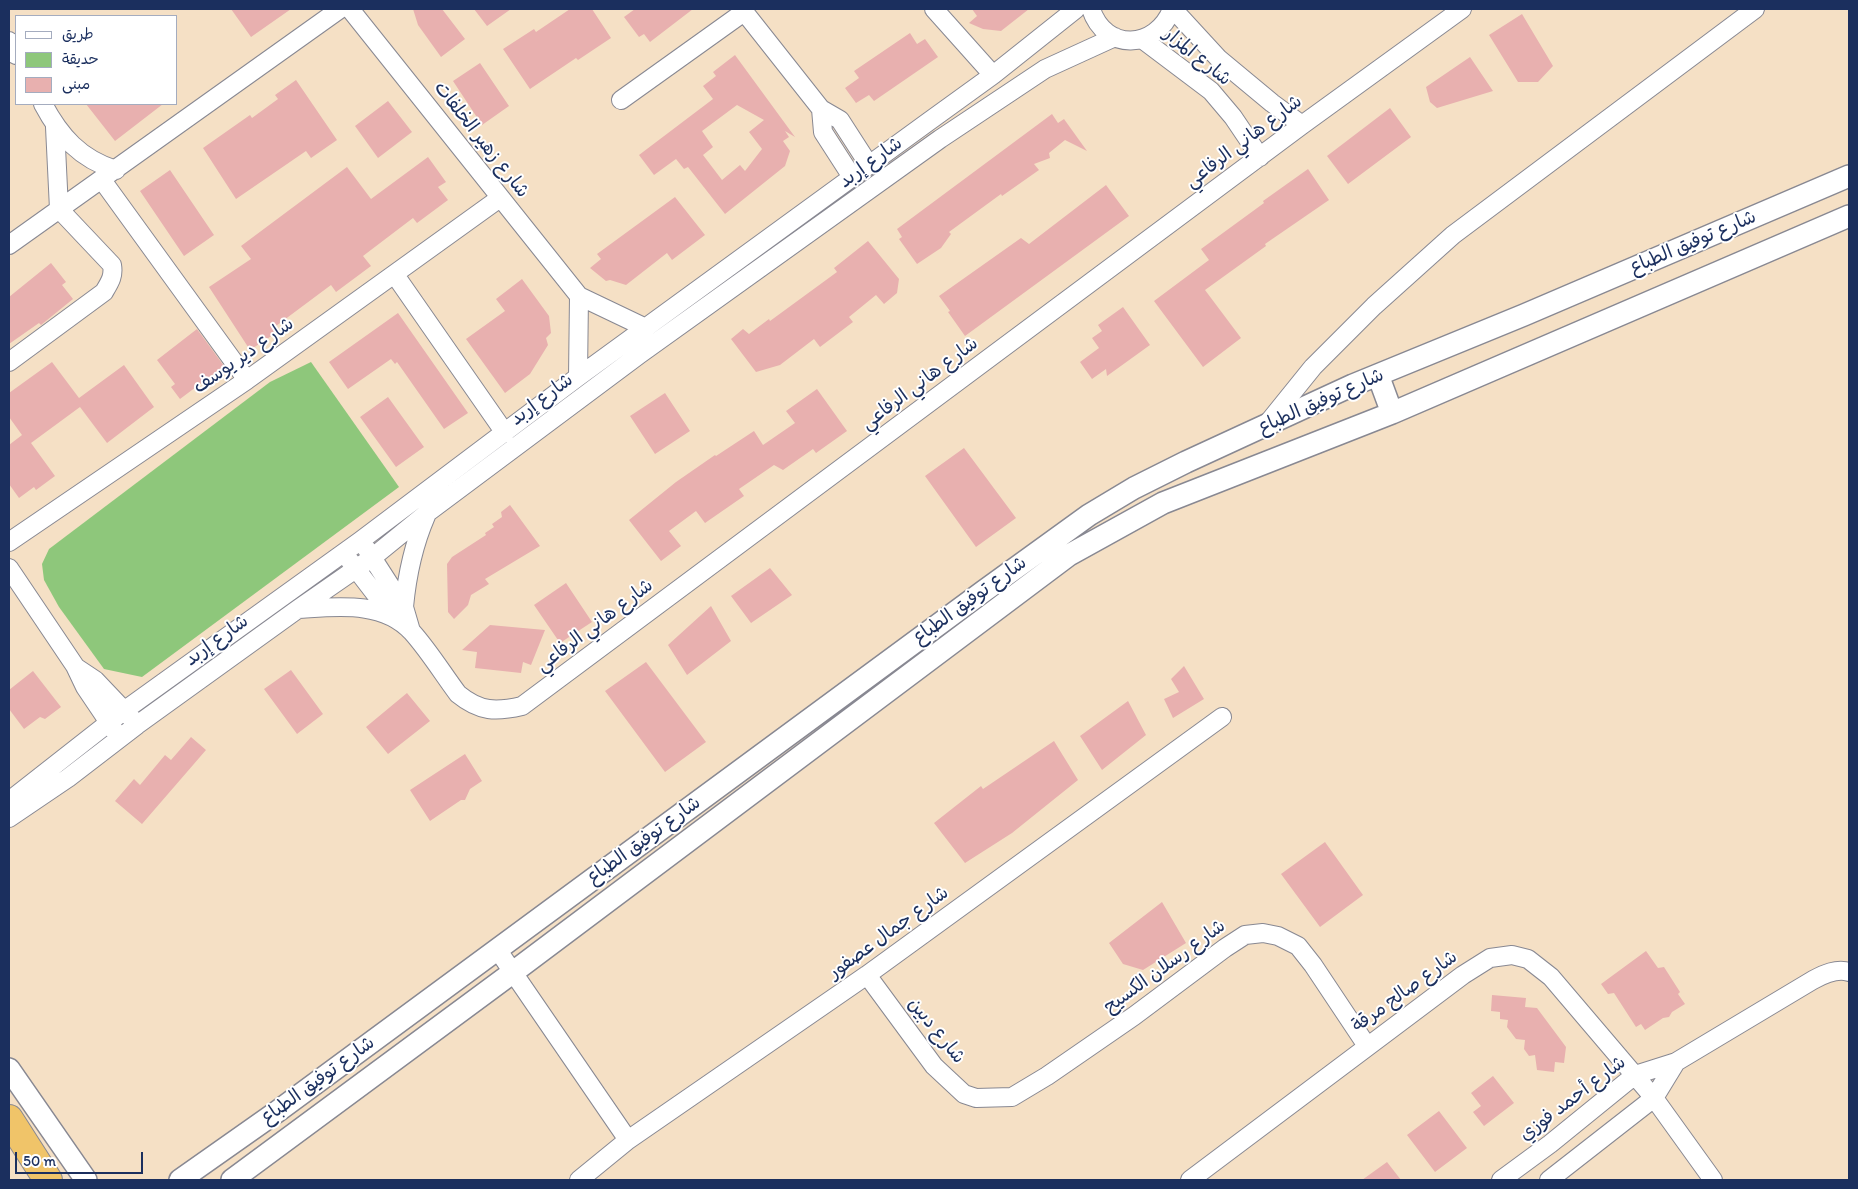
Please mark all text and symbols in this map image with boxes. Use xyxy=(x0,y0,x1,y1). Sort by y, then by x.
legend xyxy=(15,15,178,105)
street label: شارع المزار xyxy=(1159,23,1235,91)
text: طريق xyxy=(62,25,94,43)
text: حديقة xyxy=(62,50,99,68)
text: مبنى xyxy=(62,75,90,93)
street label: شارع زهير الخلفات xyxy=(429,77,533,203)
street label: شارع هاني الرفاعي xyxy=(1181,91,1307,193)
street label: شارع إربد xyxy=(835,132,907,194)
street label: شارع توفيق الطباع xyxy=(1626,206,1760,280)
street label: شارع دير يوسف xyxy=(189,313,299,399)
street label: شارع هاني الرفاعي xyxy=(857,333,983,435)
street label: شارع توفيق الطباع xyxy=(1254,364,1388,440)
street label: شارع إربد xyxy=(506,369,578,431)
street label: شارع توفيق الطباع xyxy=(908,552,1032,650)
street label: شارع هاني الرفاعي xyxy=(532,575,658,677)
street label: شارع إربد xyxy=(181,610,253,672)
street label: شارع توفيق الطباع xyxy=(582,792,706,890)
street label: شارع جمال عصفور xyxy=(824,882,954,984)
street label: شارع رسلان الكسيح xyxy=(1100,915,1230,1019)
street label: شارع صالح مرقة xyxy=(1348,946,1462,1038)
street label: شارع دبين xyxy=(902,993,970,1069)
street label: شارع توفيق الطباع xyxy=(256,1032,380,1130)
street label: شارع أحمد فوزي xyxy=(1515,1051,1631,1147)
scale bar xyxy=(18,1142,145,1174)
text: 50 m xyxy=(23,1152,56,1170)

